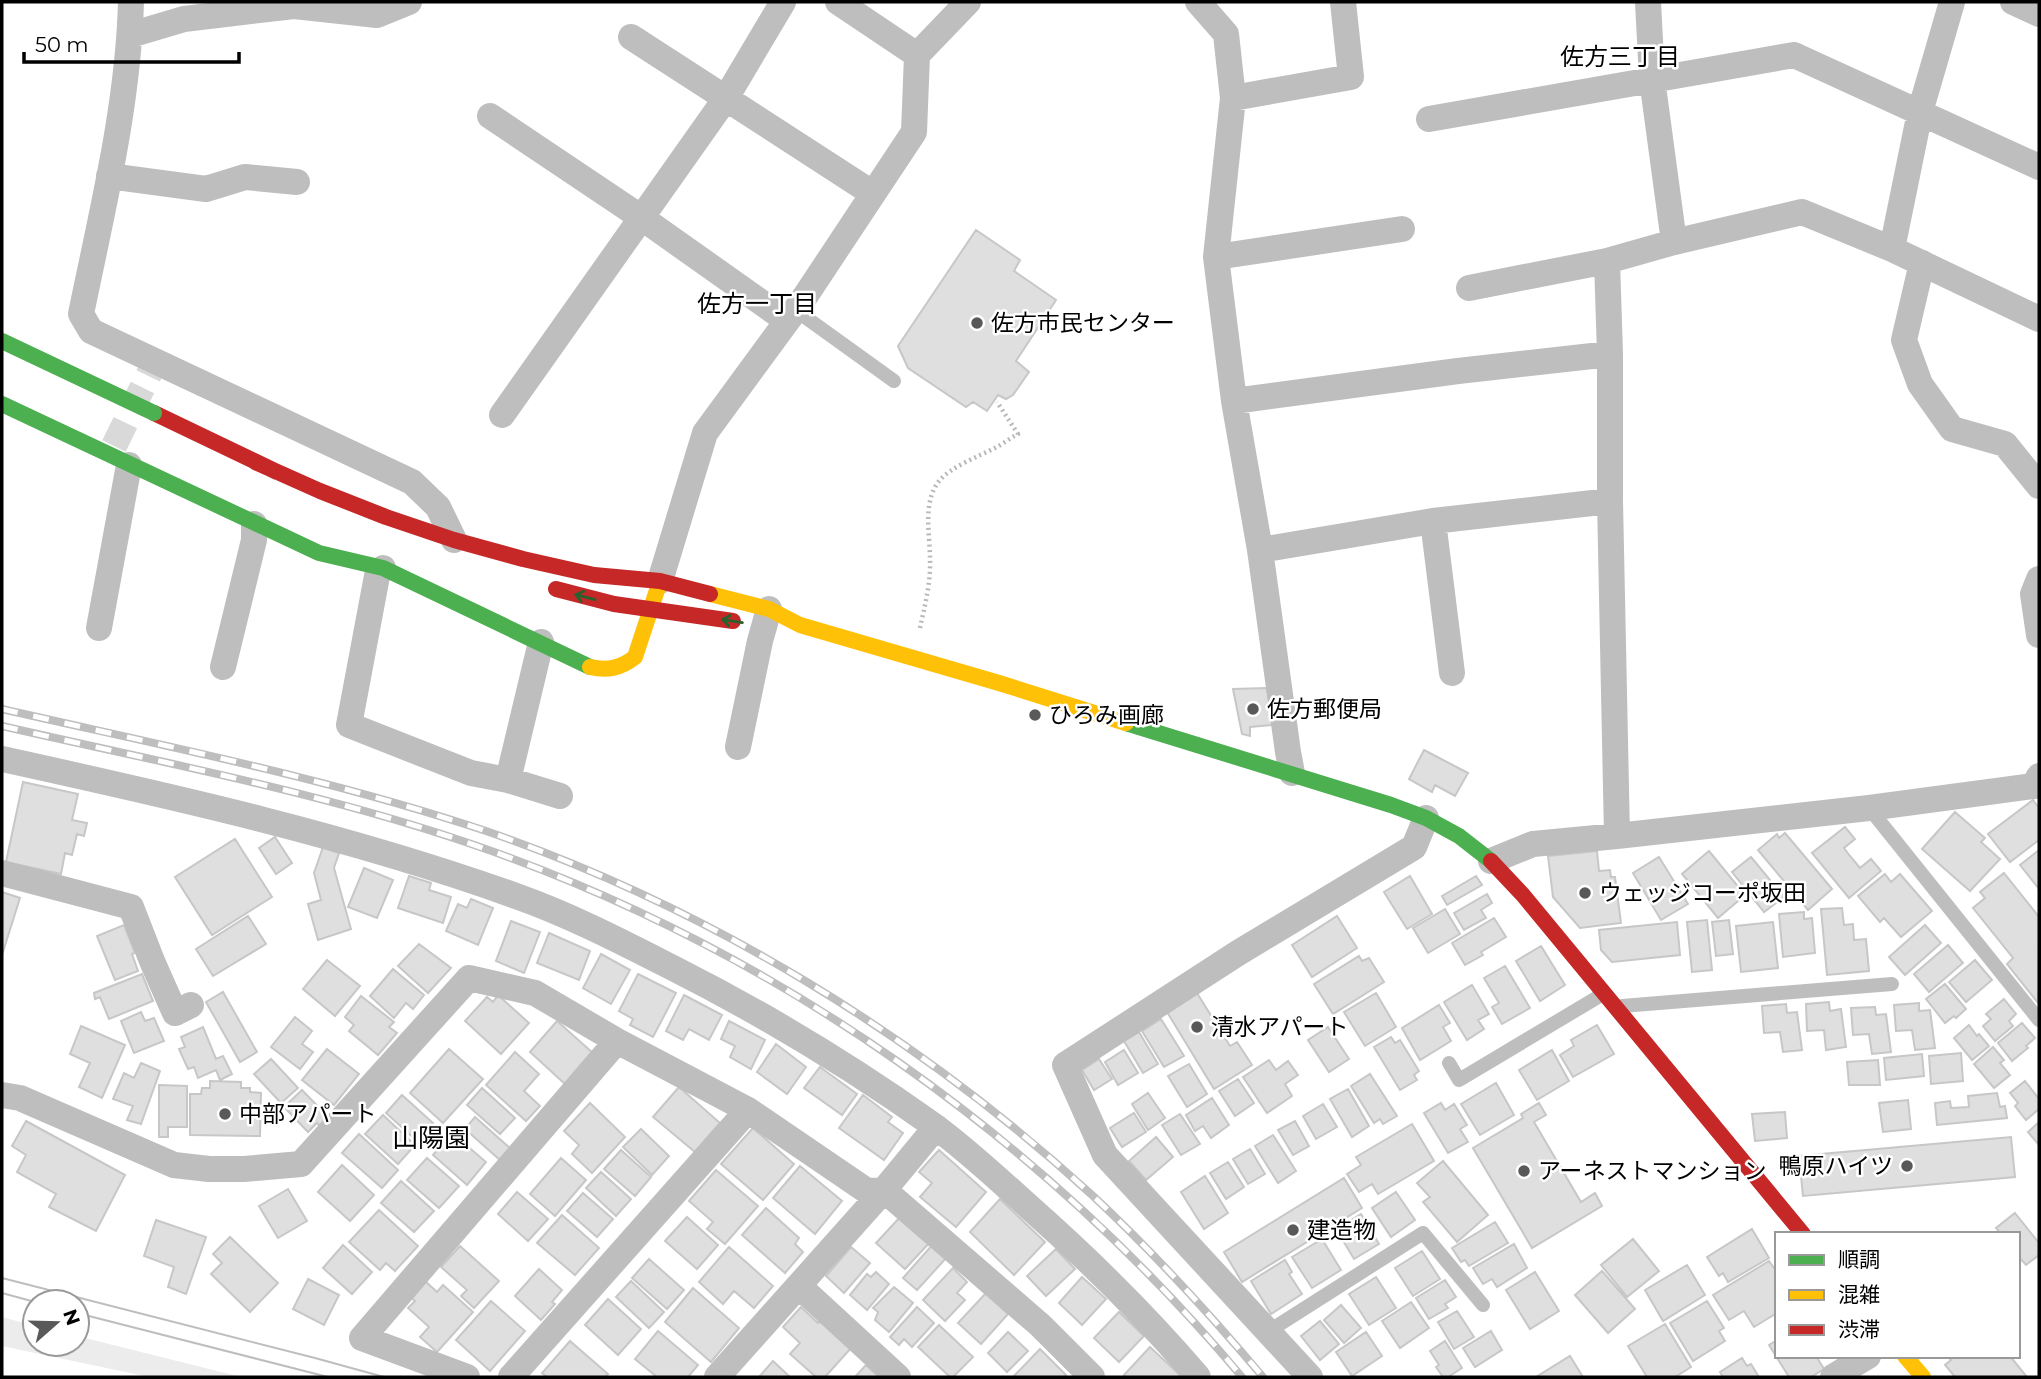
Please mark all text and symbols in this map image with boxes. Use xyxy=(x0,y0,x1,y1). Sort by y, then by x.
scale bar xyxy=(24,21,240,65)
text: 50 m xyxy=(35,32,89,57)
district label: 佐方三丁目 xyxy=(1560,42,1680,71)
district label: 佐方一丁目 xyxy=(697,289,817,318)
place label: 佐方市民センター xyxy=(991,309,1175,337)
marker: 佐方市民センター xyxy=(969,315,985,331)
one-way arrow xyxy=(574,590,597,603)
one-way arrow xyxy=(721,614,744,627)
place label: 佐方郵便局 xyxy=(1267,695,1382,723)
place label: ひろみ画廊 xyxy=(1049,701,1164,729)
marker: 佐方郵便局 xyxy=(1245,701,1261,717)
marker: ひろみ画廊 xyxy=(1027,707,1043,723)
place label: ウェッジコーポ坂田 xyxy=(1599,879,1806,907)
marker: ウェッジコーポ坂田 xyxy=(1577,885,1593,901)
place label: 清水アパート xyxy=(1211,1013,1349,1041)
marker: 清水アパート xyxy=(1189,1019,1205,1035)
place label: 中部アパート xyxy=(239,1100,377,1128)
marker: 中部アパート xyxy=(217,1106,233,1122)
district label: 山陽園 xyxy=(392,1122,470,1154)
place label: 鴨原ハイツ xyxy=(1778,1152,1893,1180)
place label: アーネストマンション xyxy=(1538,1157,1767,1185)
marker: 鴨原ハイツ xyxy=(1899,1158,1915,1174)
marker: アーネストマンション xyxy=(1516,1163,1532,1179)
place label: 建造物 xyxy=(1307,1216,1376,1244)
marker: 建造物 xyxy=(1285,1222,1301,1238)
legend xyxy=(1775,1232,2020,1358)
text: 順調 xyxy=(1838,1247,1880,1272)
text: 混雑 xyxy=(1838,1282,1880,1307)
north arrow xyxy=(21,1288,91,1358)
text: N xyxy=(58,1306,85,1329)
text: 渋滞 xyxy=(1838,1317,1880,1342)

